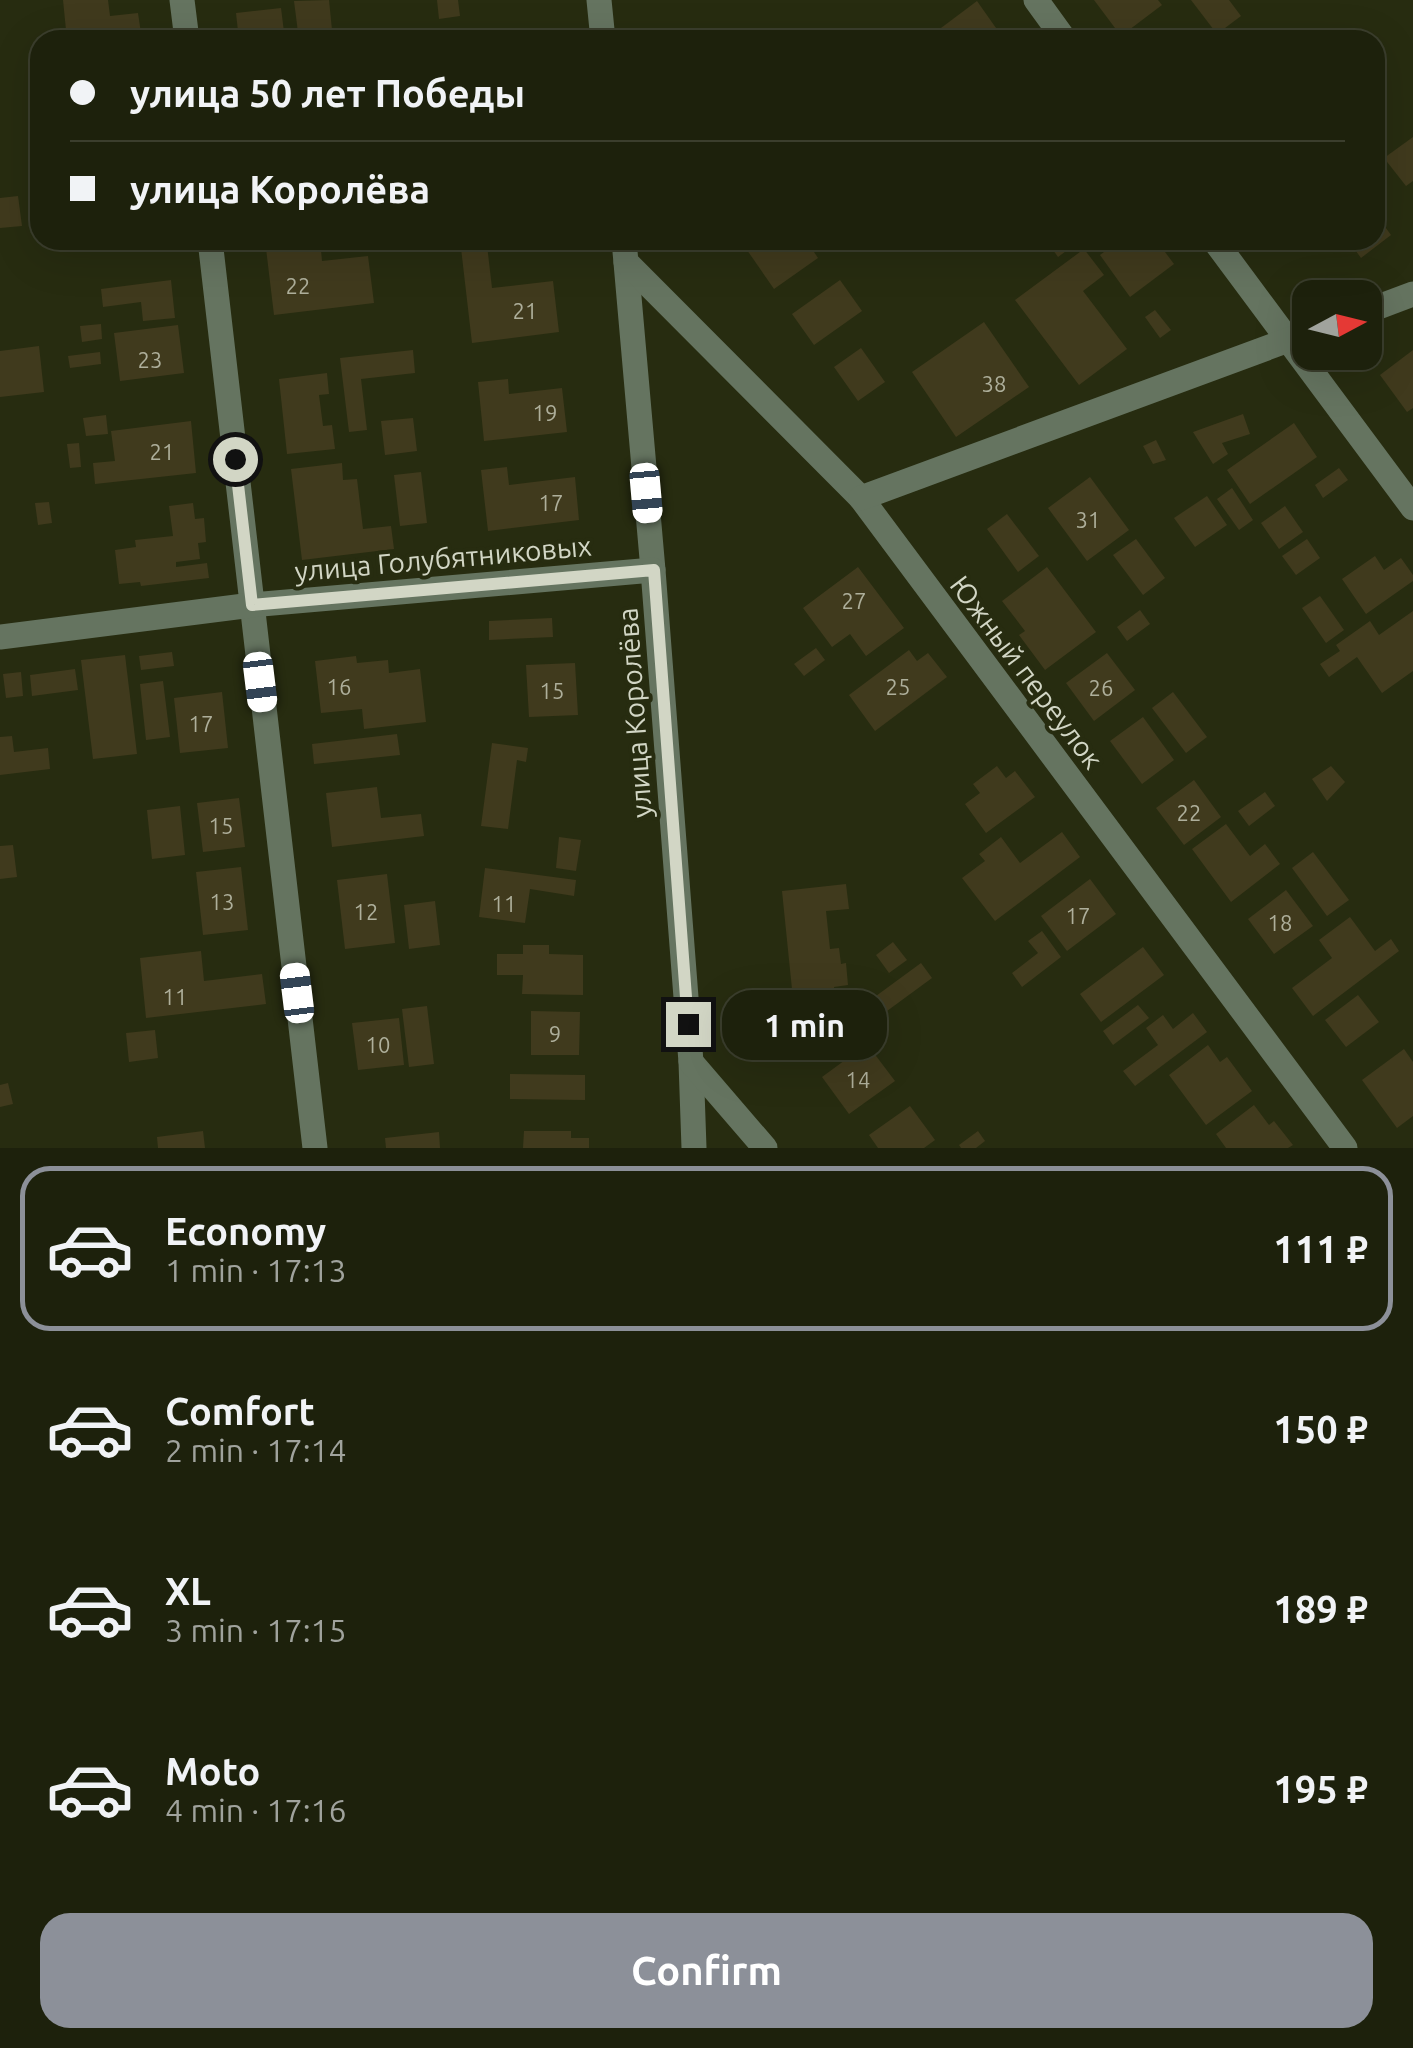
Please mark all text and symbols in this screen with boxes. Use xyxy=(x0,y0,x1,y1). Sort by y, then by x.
text: улица 50 лет Победы xyxy=(130,72,525,114)
text: улица Королёва xyxy=(130,168,430,210)
house number: 22 xyxy=(286,273,310,298)
north arrow xyxy=(1292,280,1382,370)
map controls xyxy=(1292,280,1382,370)
house number: 21 xyxy=(513,298,537,323)
house number: 23 xyxy=(138,347,162,372)
house number: 38 xyxy=(982,371,1006,396)
house number: 19 xyxy=(533,400,557,425)
route start xyxy=(213,437,258,482)
house number: 21 xyxy=(150,439,174,464)
car xyxy=(628,462,664,524)
house number: 17 xyxy=(539,490,563,515)
house number: 31 xyxy=(1076,507,1100,532)
street label: улица Голубятниковых xyxy=(293,530,593,586)
street label: Южный переулок xyxy=(944,570,1110,774)
house number: 27 xyxy=(842,588,866,613)
street label: улица Королёва xyxy=(611,607,657,819)
car xyxy=(241,650,279,714)
house number: 16 xyxy=(327,674,351,699)
house number: 25 xyxy=(886,674,910,699)
house number: 26 xyxy=(1089,675,1113,700)
house number: 15 xyxy=(540,678,564,703)
house number: 17 xyxy=(189,711,213,736)
house number: 22 xyxy=(1177,800,1201,825)
house number: 15 xyxy=(209,813,233,838)
house number: 13 xyxy=(210,889,234,914)
house number: 11 xyxy=(492,891,516,916)
house number: 12 xyxy=(354,899,378,924)
house number: 17 xyxy=(1066,903,1090,928)
house number: 18 xyxy=(1268,910,1292,935)
car xyxy=(278,961,316,1025)
house number: 11 xyxy=(163,984,187,1009)
callout: 1 min xyxy=(723,989,888,1059)
route end xyxy=(666,1002,711,1047)
text: 1 min xyxy=(764,1007,845,1043)
house number: 9 xyxy=(549,1021,561,1046)
house number: 10 xyxy=(366,1032,390,1057)
house number: 14 xyxy=(846,1067,870,1092)
icon: car xyxy=(45,1204,135,1294)
text: Economy xyxy=(165,1210,326,1252)
text: 111 ₽ xyxy=(1273,1228,1368,1270)
text: 1 min · 17:13 xyxy=(165,1252,347,1288)
icon: car xyxy=(45,1384,135,1474)
text: Comfort xyxy=(165,1390,315,1432)
text: 150 ₽ xyxy=(1273,1408,1368,1450)
text: 2 min · 17:14 xyxy=(165,1432,347,1468)
icon: car xyxy=(45,1564,135,1654)
text: XL xyxy=(165,1570,211,1612)
text: 189 ₽ xyxy=(1273,1588,1368,1630)
text: 3 min · 17:15 xyxy=(165,1612,347,1648)
icon: car xyxy=(45,1744,135,1834)
text: Moto xyxy=(165,1750,260,1792)
text: 195 ₽ xyxy=(1273,1768,1368,1810)
text: 4 min · 17:16 xyxy=(165,1792,347,1828)
button: Confirm xyxy=(40,1913,1373,2028)

